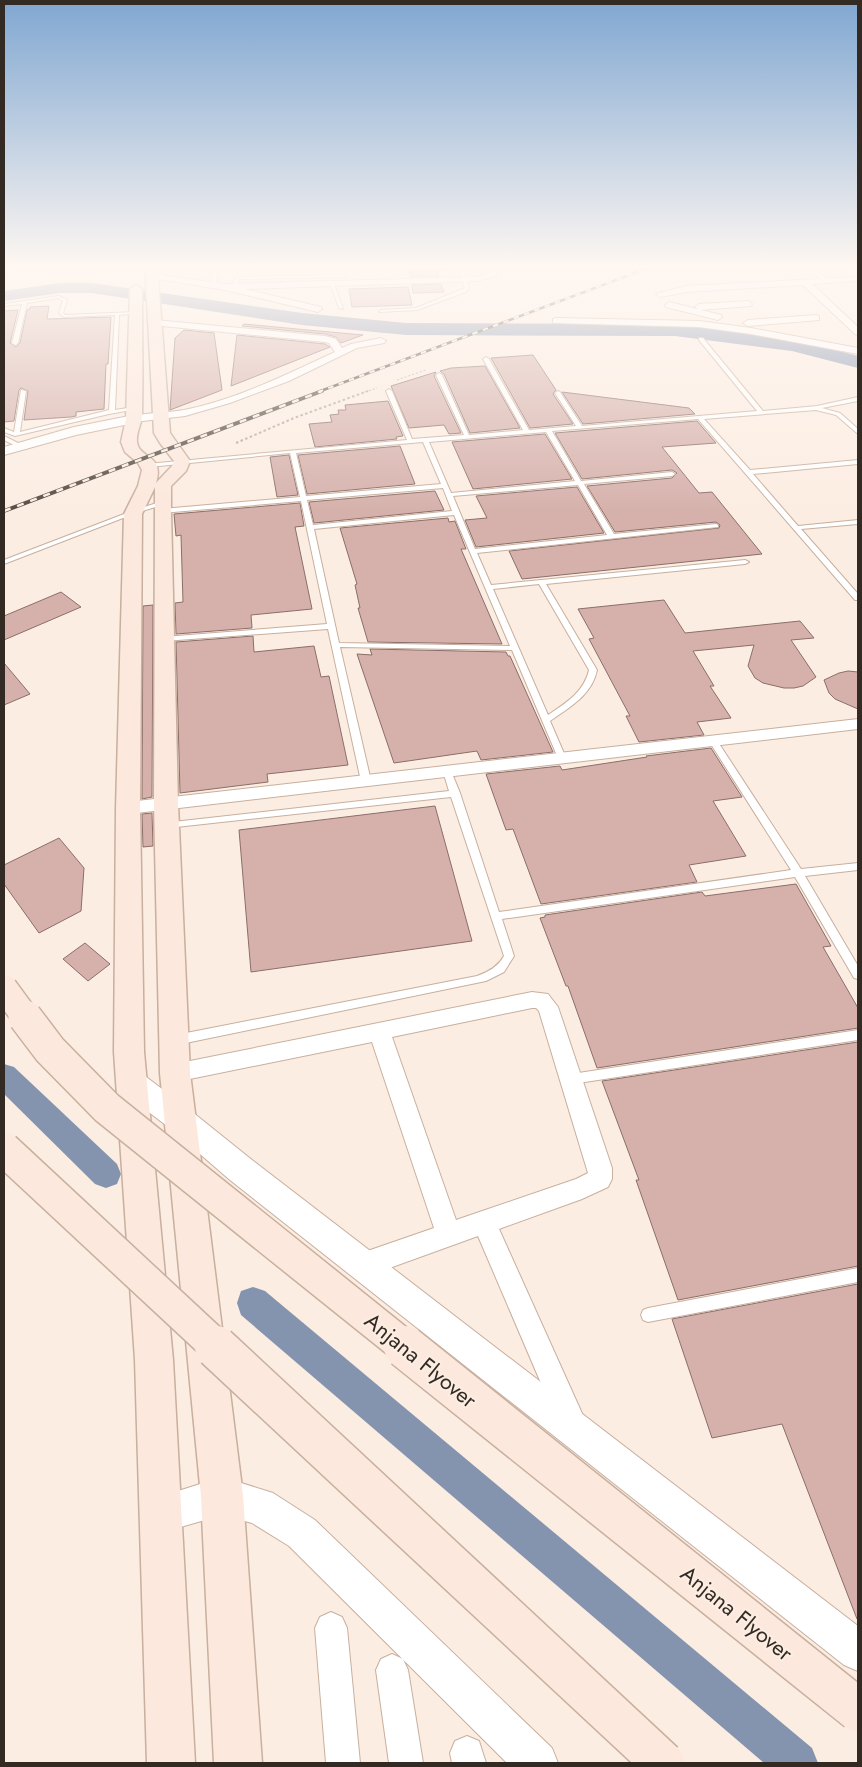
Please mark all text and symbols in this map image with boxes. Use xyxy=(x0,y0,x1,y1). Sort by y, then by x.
street label: Anjana Flyover xyxy=(358,1305,484,1416)
street label: Anjana Flyover xyxy=(674,1558,800,1669)

